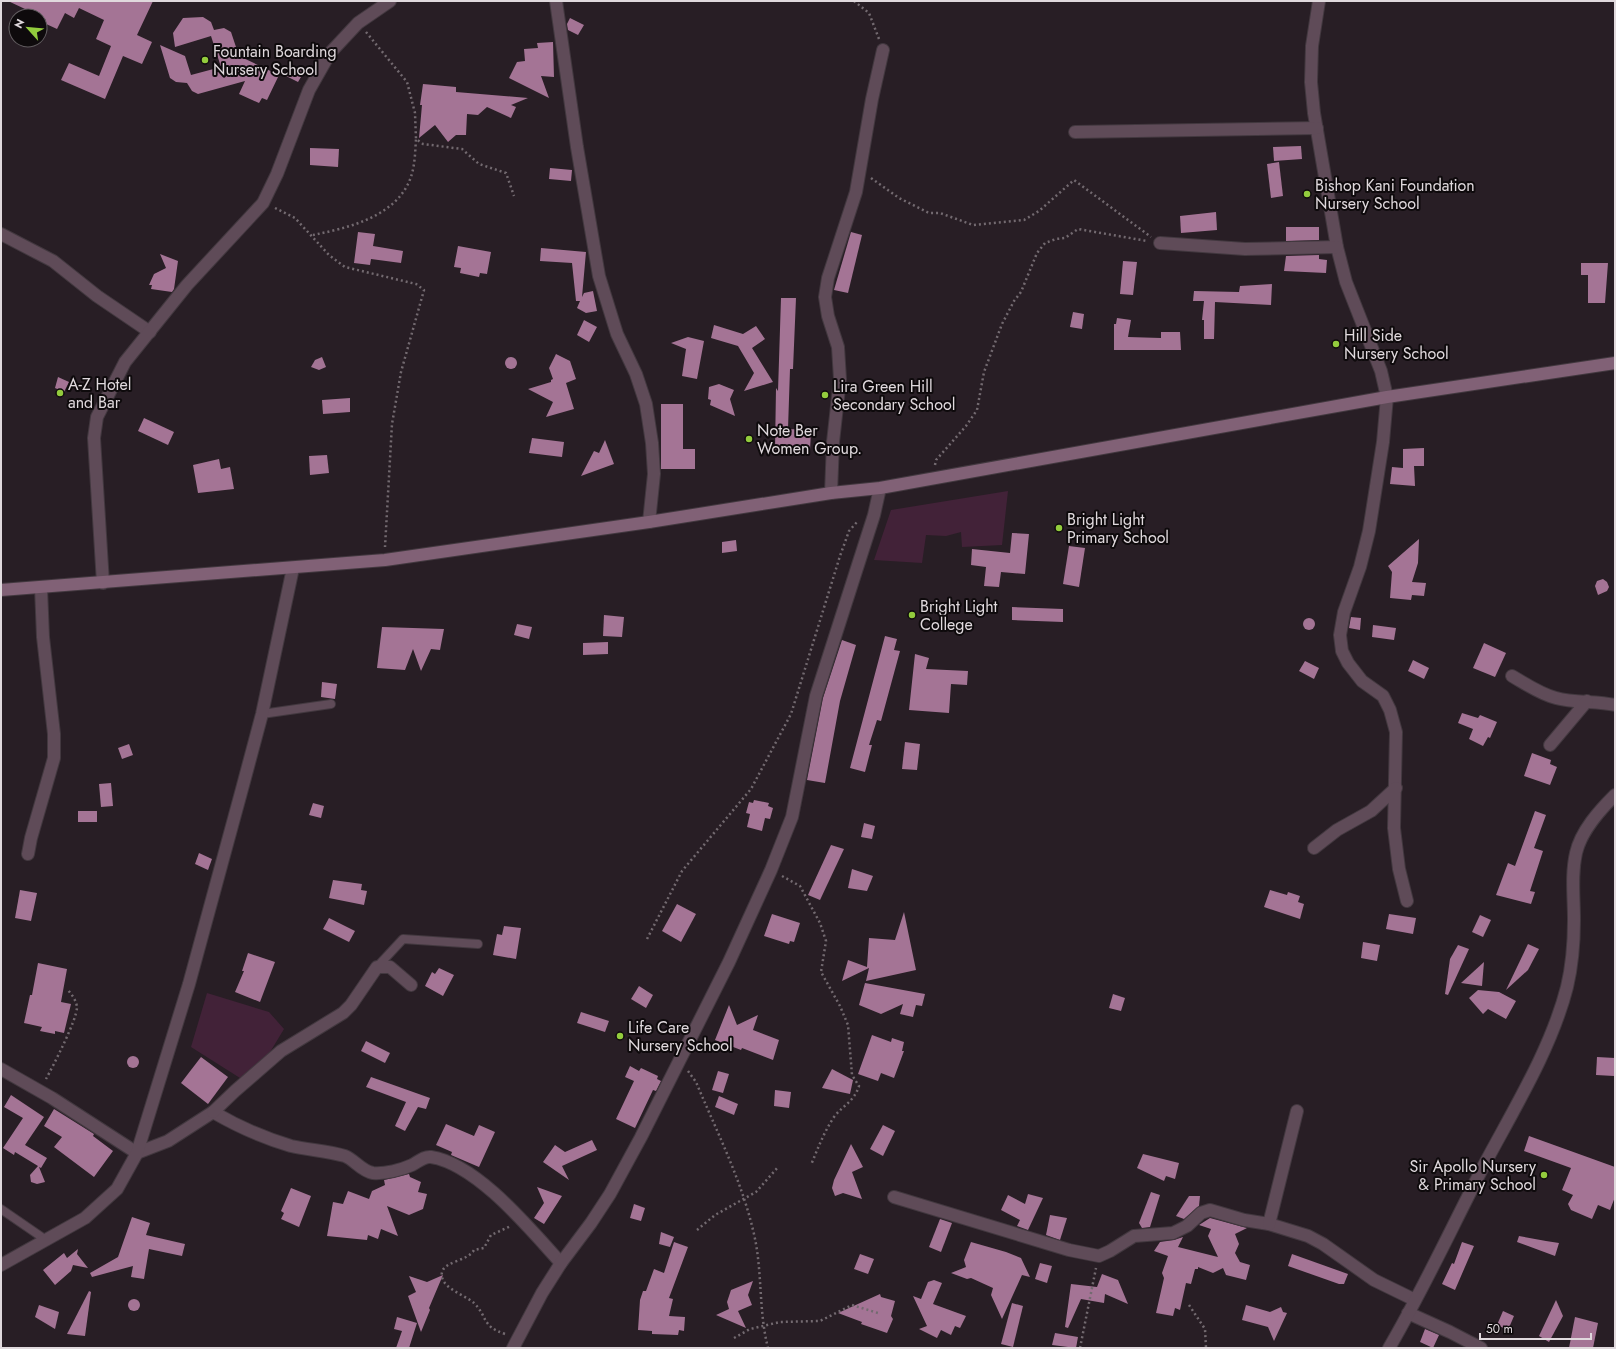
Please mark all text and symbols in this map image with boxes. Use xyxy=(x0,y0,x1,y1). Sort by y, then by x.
north arrow xyxy=(8,8,48,48)
text: N xyxy=(10,16,28,31)
place label: Fountain Boarding Nursery School xyxy=(213,40,337,81)
marker: Fountain Boarding Nursery School xyxy=(200,55,210,65)
place label: Bishop Kani Foundation Nursery School xyxy=(1315,174,1475,215)
marker: Bishop Kani Foundation Nursery School xyxy=(1302,189,1312,199)
place label: Hill Side Nursery School xyxy=(1344,324,1449,365)
marker: Hill Side Nursery School xyxy=(1331,339,1341,349)
place label: A-Z Hotel and Bar xyxy=(68,373,131,414)
place label: Lira Green Hill Secondary School xyxy=(833,375,955,416)
marker: A-Z Hotel and Bar xyxy=(55,388,65,398)
marker: Lira Green Hill Secondary School xyxy=(820,390,830,400)
place label: Note Ber Women Group. xyxy=(757,419,862,460)
marker: Note Ber Women Group. xyxy=(744,434,754,444)
place label: Bright Light Primary School xyxy=(1067,508,1169,549)
marker: Bright Light Primary School xyxy=(1054,523,1064,533)
place label: Bright Light College xyxy=(920,595,998,636)
marker: Bright Light College xyxy=(907,610,917,620)
place label: Life Care Nursery School xyxy=(628,1016,733,1057)
marker: Life Care Nursery School xyxy=(615,1031,625,1041)
place label: Sir Apollo Nursery & Primary School xyxy=(1409,1155,1537,1196)
marker: Sir Apollo Nursery & Primary School xyxy=(1539,1170,1549,1180)
scale bar xyxy=(1480,1315,1591,1341)
text: 50 m xyxy=(1486,1320,1513,1338)

